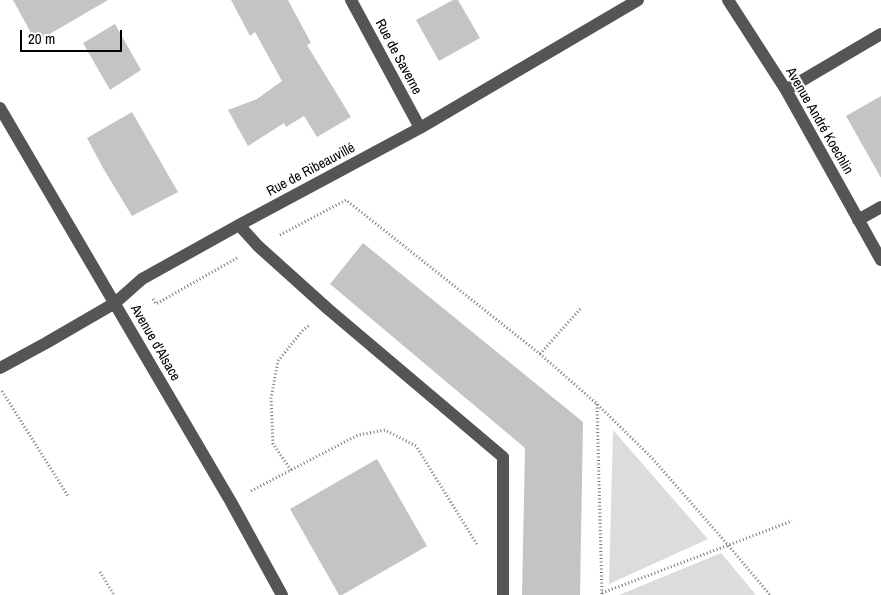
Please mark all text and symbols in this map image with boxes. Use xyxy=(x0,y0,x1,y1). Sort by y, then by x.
street label: Rue de Saverne xyxy=(371,16,425,98)
scale bar xyxy=(22,20,125,52)
text: 20 m xyxy=(28,28,55,49)
street label: Avenue André Koechlin xyxy=(782,65,856,177)
street label: Rue de Ribeauvillé xyxy=(264,140,358,200)
street label: Avenue d'Alsace xyxy=(126,302,184,384)

